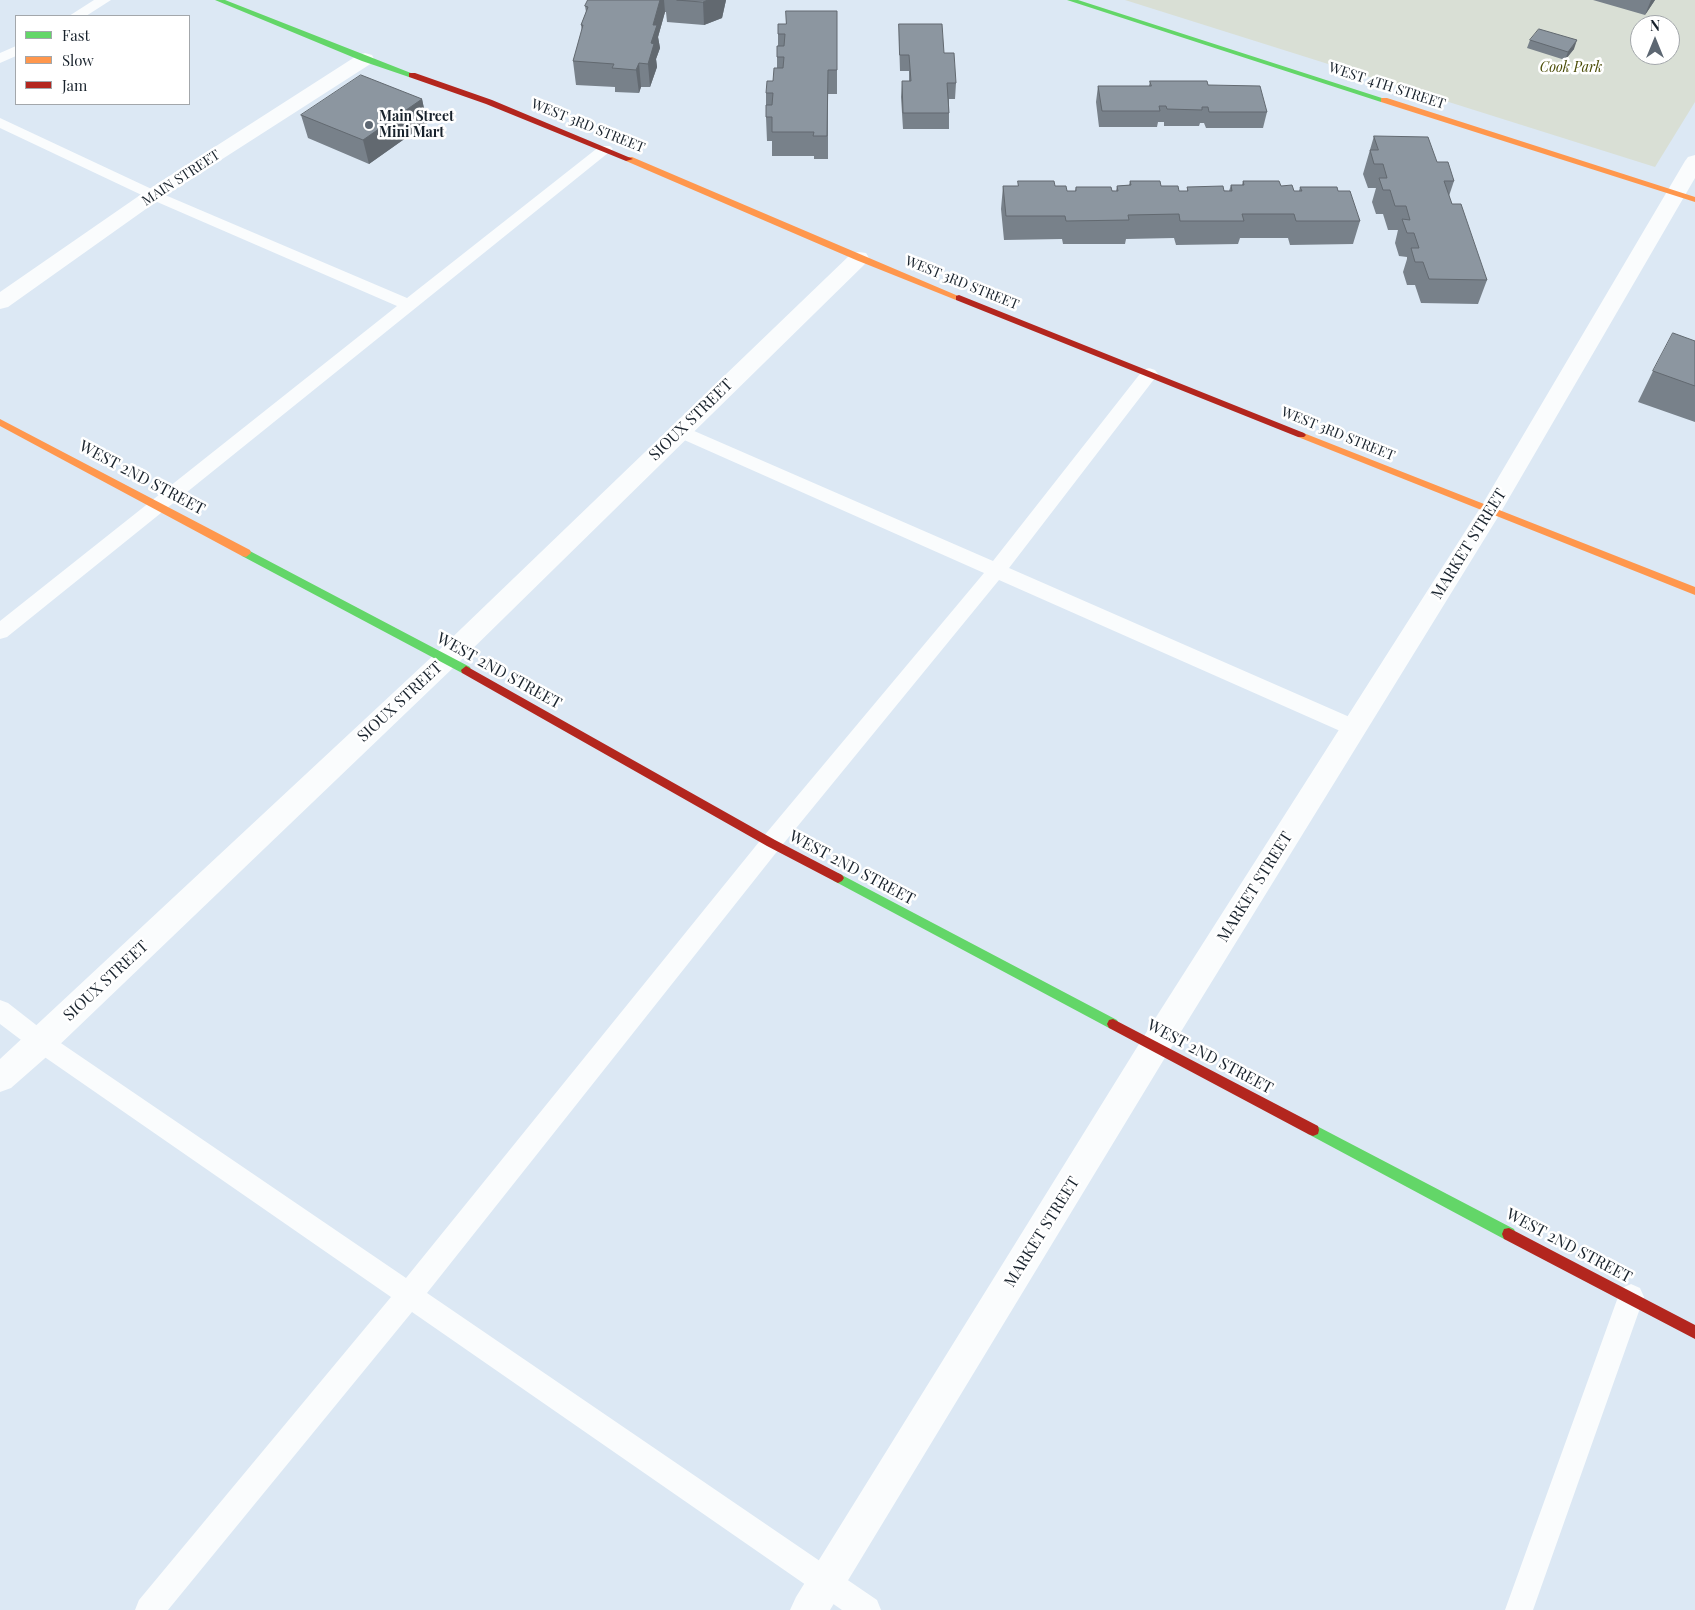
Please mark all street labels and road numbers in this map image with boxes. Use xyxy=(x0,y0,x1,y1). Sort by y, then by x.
street label: WEST 4TH STREET xyxy=(1327,59,1447,113)
street label: WEST 3RD STREET xyxy=(529,96,647,156)
street label: MAIN STREET xyxy=(139,146,223,210)
street label: WEST 3RD STREET xyxy=(903,253,1021,313)
street label: SIOUX STREET xyxy=(645,375,737,465)
street label: WEST 3RD STREET xyxy=(1279,404,1397,464)
street label: WEST 2ND STREET xyxy=(76,437,208,519)
street label: MARKET STREET xyxy=(1427,485,1511,603)
street label: WEST 2ND STREET xyxy=(433,629,565,713)
street label: SIOUX STREET xyxy=(354,658,446,746)
street label: WEST 2ND STREET xyxy=(786,827,918,909)
street label: MARKET STREET xyxy=(1213,828,1297,946)
street label: SIOUX STREET xyxy=(60,937,152,1025)
street label: WEST 2ND STREET xyxy=(1144,1016,1276,1098)
street label: MARKET STREET xyxy=(1000,1173,1084,1291)
street label: WEST 2ND STREET xyxy=(1503,1205,1635,1287)

